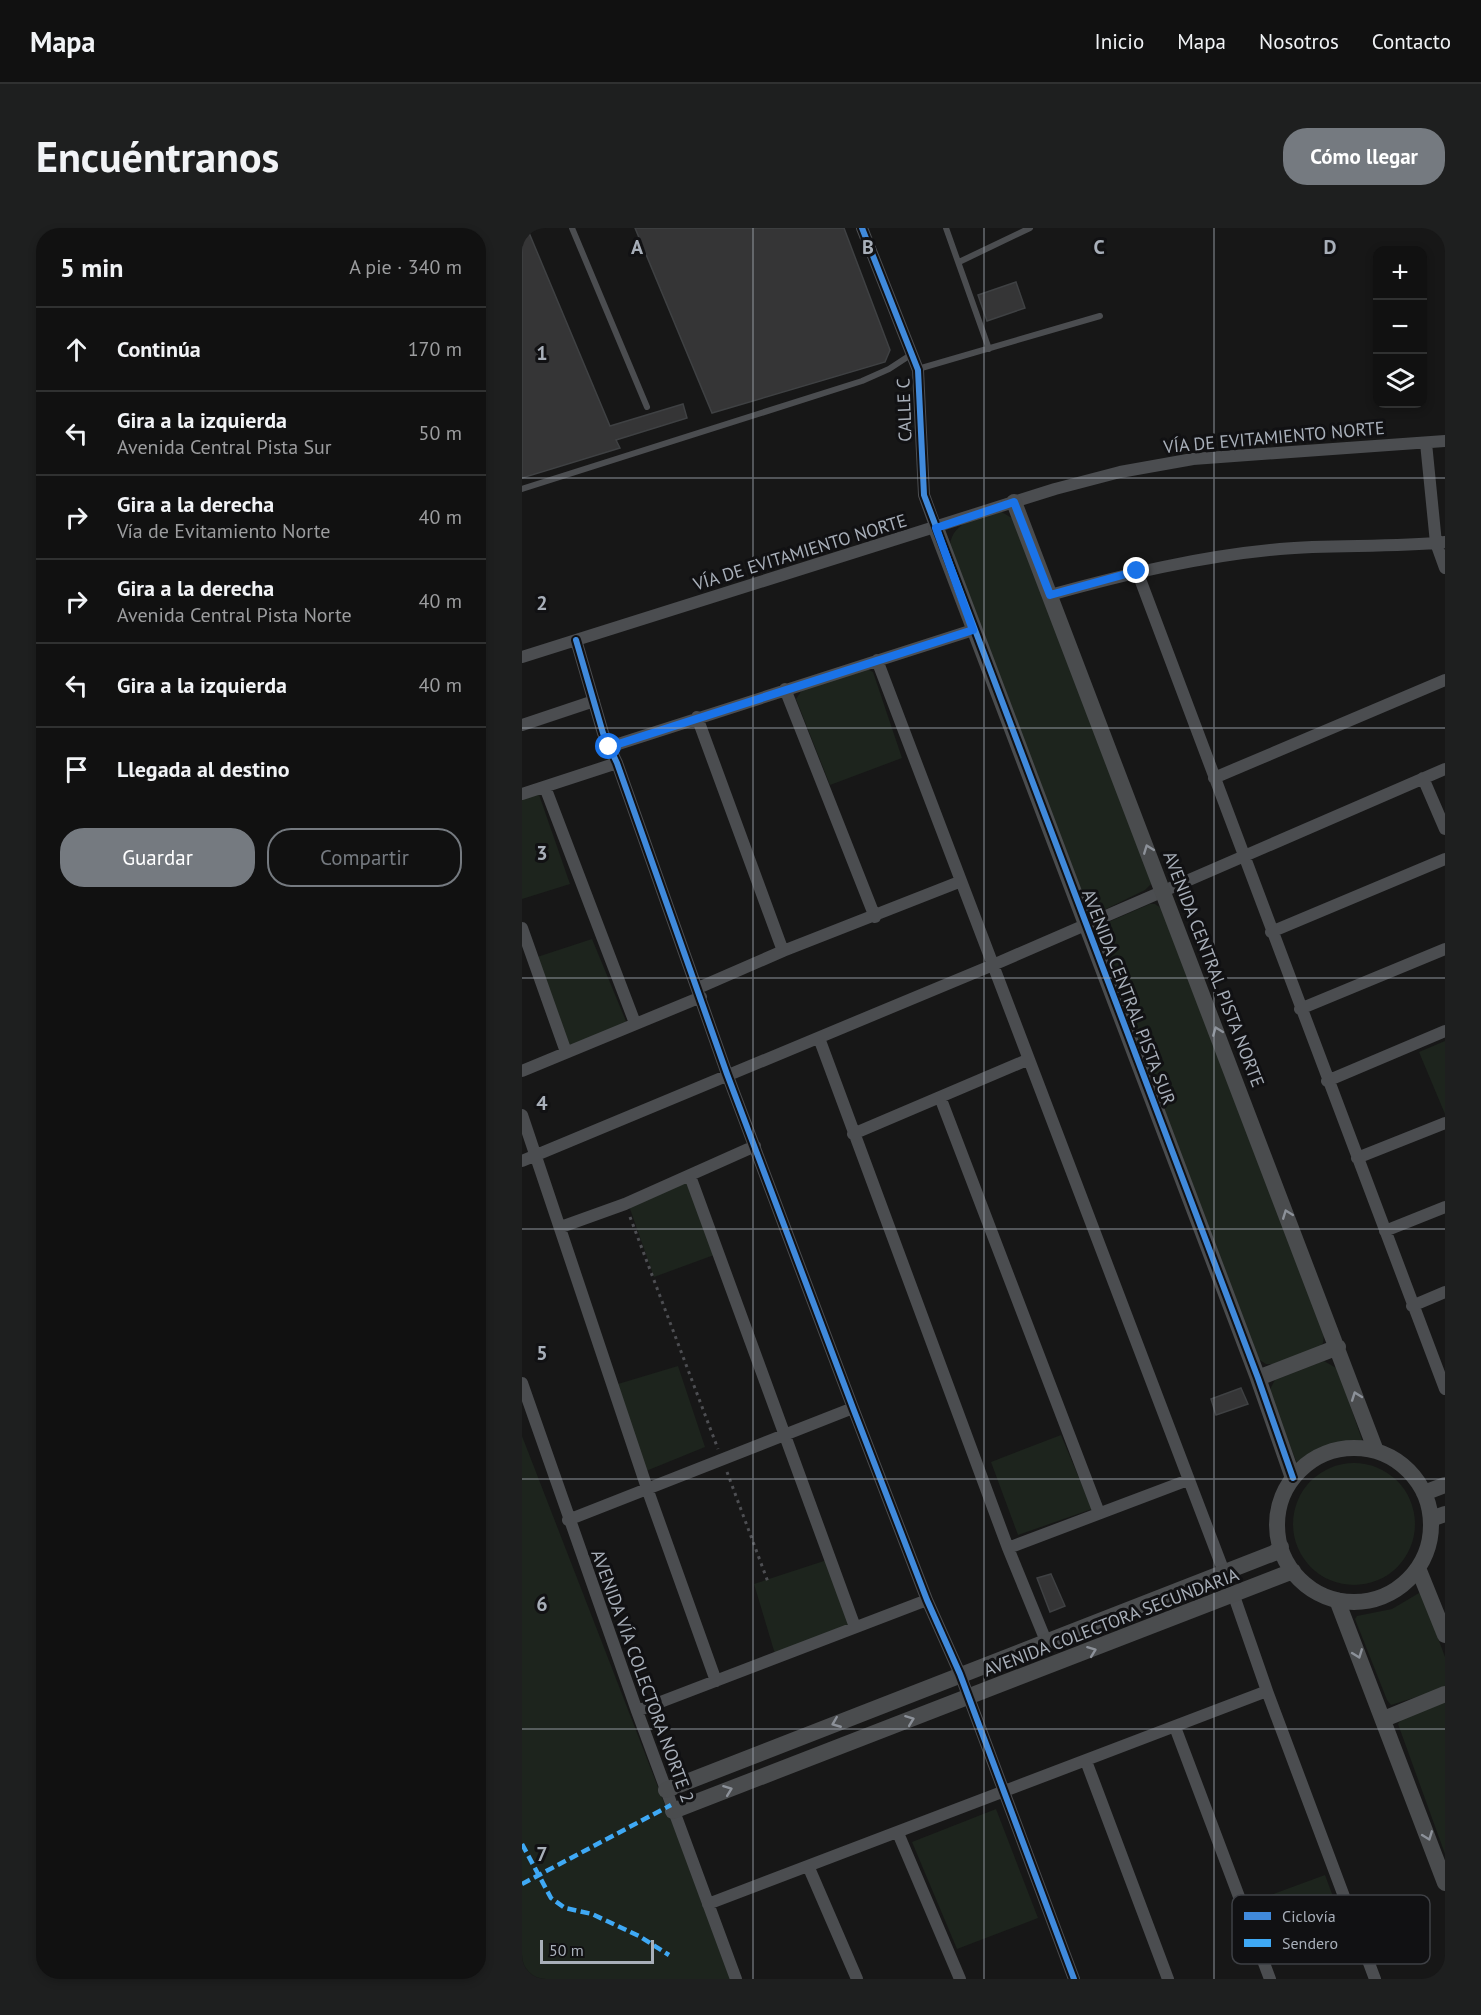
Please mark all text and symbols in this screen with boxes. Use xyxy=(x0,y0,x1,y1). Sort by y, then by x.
text: Mapa xyxy=(30,23,95,60)
text: Inicio xyxy=(1095,28,1144,55)
text: Mapa xyxy=(1177,28,1226,55)
text: Nosotros xyxy=(1259,28,1339,55)
text: Contacto xyxy=(1372,28,1451,55)
button: Cómo llegar xyxy=(1283,128,1445,185)
text: Encuéntranos xyxy=(36,129,279,184)
text: A xyxy=(631,234,644,260)
text: B xyxy=(862,234,874,260)
text: C xyxy=(1093,234,1105,260)
text: D xyxy=(1324,234,1337,260)
map controls xyxy=(1373,246,1427,408)
button: + xyxy=(1373,246,1427,300)
text: 5 min xyxy=(60,251,123,284)
text: A pie · 340 m xyxy=(349,254,462,280)
button: − xyxy=(1373,300,1427,354)
icon: ahead xyxy=(60,333,93,366)
text: Continúa xyxy=(117,335,201,363)
text: 170 m xyxy=(408,336,462,362)
text: 1 xyxy=(536,340,548,366)
button: layers xyxy=(1373,354,1427,408)
street label: CALLE C xyxy=(891,378,917,442)
text: Gira a la izquierda xyxy=(117,406,287,434)
street label: VÍA DE EVITAMIENTO NORTE xyxy=(1161,416,1386,458)
icon: left xyxy=(60,417,93,450)
text: 50 m xyxy=(419,420,462,446)
text: Avenida Central Pista Sur xyxy=(117,434,332,460)
text: Gira a la derecha xyxy=(117,490,274,518)
icon: right xyxy=(60,501,93,534)
text: 40 m xyxy=(419,504,462,530)
street label: VÍA DE EVITAMIENTO NORTE xyxy=(690,509,909,596)
text: Vía de Evitamiento Norte xyxy=(117,518,330,544)
route end xyxy=(1123,557,1149,583)
text: Gira a la derecha xyxy=(117,574,274,602)
icon: right xyxy=(60,585,93,618)
text: 40 m xyxy=(419,588,462,614)
text: 2 xyxy=(536,590,548,616)
text: Avenida Central Pista Norte xyxy=(117,602,352,628)
icon: left xyxy=(60,669,93,702)
text: Gira a la izquierda xyxy=(117,671,287,699)
text: 40 m xyxy=(419,672,462,698)
route start xyxy=(595,733,621,759)
icon: arrive xyxy=(60,753,93,786)
text: Llegada al destino xyxy=(117,755,290,783)
button: Guardar xyxy=(60,828,255,887)
button: Compartir xyxy=(267,828,462,887)
text: 3 xyxy=(536,840,548,866)
one-way arrow xyxy=(1142,845,1155,855)
street label: AVENIDA CENTRAL PISTA NORTE xyxy=(1158,848,1270,1090)
street label: AVENIDA CENTRAL PISTA SUR xyxy=(1077,886,1181,1108)
one-way arrow xyxy=(1212,1027,1225,1037)
text: 4 xyxy=(536,1090,548,1116)
one-way arrow xyxy=(1282,1209,1294,1220)
text: 5 xyxy=(536,1340,548,1366)
one-way arrow xyxy=(1351,1391,1363,1402)
street label: AVENIDA VÍA COLECTORA NORTE 2 xyxy=(586,1546,700,1806)
street label: AVENIDA COLECTORA SECUNDARIA xyxy=(980,1562,1242,1681)
text: 6 xyxy=(536,1591,548,1617)
one-way arrow xyxy=(1086,1646,1097,1658)
one-way arrow xyxy=(1351,1648,1363,1659)
one-way arrow xyxy=(904,1715,915,1728)
one-way arrow xyxy=(832,1716,843,1728)
one-way arrow xyxy=(722,1785,733,1798)
one-way arrow xyxy=(1420,1831,1433,1841)
text: 7 xyxy=(536,1841,548,1867)
legend xyxy=(1232,1895,1430,1964)
text: Ciclovía xyxy=(1282,1906,1336,1926)
text: Sendero xyxy=(1282,1933,1338,1953)
scale bar xyxy=(540,1937,654,1964)
text: 50 m xyxy=(549,1940,584,1960)

